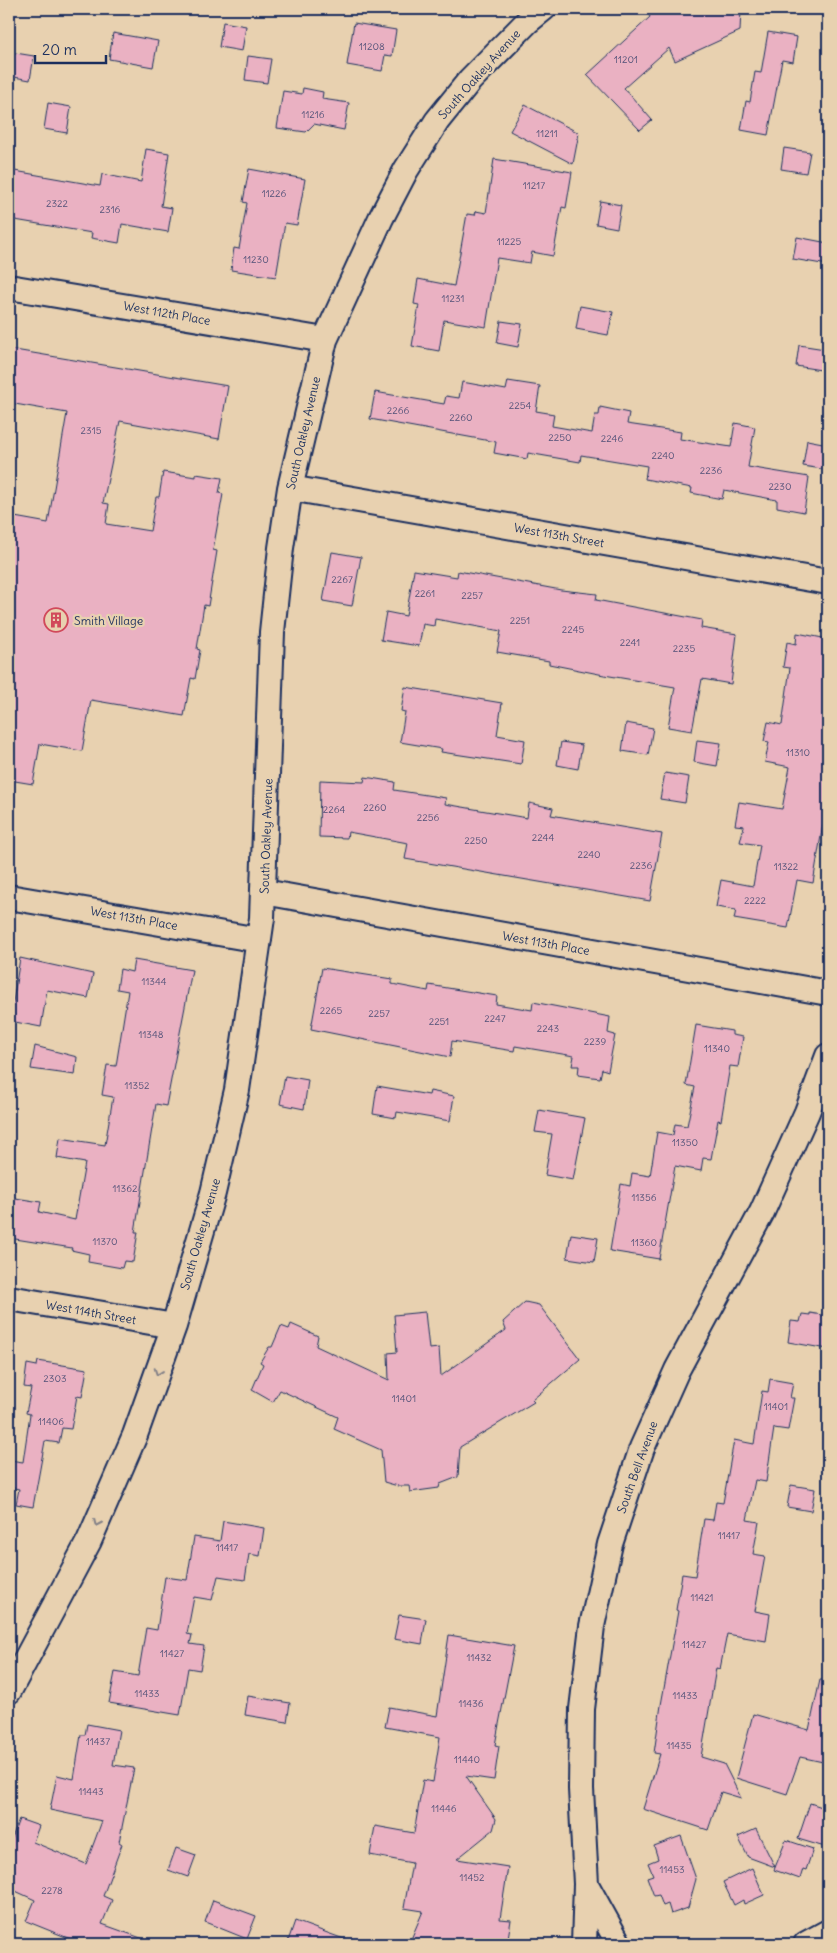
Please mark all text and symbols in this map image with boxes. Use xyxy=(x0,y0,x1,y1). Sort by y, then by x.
street label: South Oakley Avenue xyxy=(435,26,523,122)
scale bar xyxy=(35,32,106,64)
text: 20 m xyxy=(42,40,77,59)
house number: 11208 xyxy=(359,40,385,53)
house number: 11201 xyxy=(614,53,638,66)
house number: 11216 xyxy=(301,108,325,121)
house number: 11211 xyxy=(536,127,558,140)
house number: 11217 xyxy=(523,179,545,192)
house number: 11226 xyxy=(262,187,287,200)
house number: 2322 xyxy=(46,197,69,210)
house number: 2316 xyxy=(100,203,121,216)
house number: 11225 xyxy=(497,235,522,248)
house number: 11230 xyxy=(243,253,269,266)
house number: 11231 xyxy=(442,292,464,305)
street label: West 112th Place xyxy=(122,298,212,328)
street label: South Oakley Avenue xyxy=(283,375,323,491)
house number: 2254 xyxy=(509,399,531,412)
house number: 2266 xyxy=(387,404,409,417)
house number: 2260 xyxy=(449,411,473,424)
house number: 2315 xyxy=(81,424,102,437)
house number: 2250 xyxy=(548,431,572,444)
house number: 2246 xyxy=(601,432,623,445)
house number: 2240 xyxy=(651,449,675,462)
house number: 2236 xyxy=(700,464,722,477)
house number: 2230 xyxy=(768,480,792,493)
street label: West 113th Street xyxy=(513,520,605,550)
house number: 2267 xyxy=(331,573,353,586)
house number: 2261 xyxy=(415,587,435,600)
house number: 2257 xyxy=(461,589,483,602)
building icon: Smith Village xyxy=(43,607,69,633)
place label: Smith Village xyxy=(74,613,143,628)
house number: 2251 xyxy=(510,614,530,627)
house number: 2245 xyxy=(562,623,584,636)
house number: 2241 xyxy=(620,636,640,649)
house number: 2235 xyxy=(673,642,695,655)
house number: 11310 xyxy=(786,746,810,759)
street label: South Oakley Avenue xyxy=(256,778,276,894)
house number: 2260 xyxy=(363,801,387,814)
house number: 2264 xyxy=(323,803,345,816)
house number: 2256 xyxy=(417,811,439,824)
house number: 2244 xyxy=(532,831,554,844)
house number: 2250 xyxy=(464,834,488,847)
house number: 2240 xyxy=(577,848,601,861)
house number: 2236 xyxy=(630,859,652,872)
house number: 11322 xyxy=(774,860,799,873)
house number: 2222 xyxy=(744,894,766,907)
street label: West 113th Place xyxy=(89,903,179,933)
street label: West 113th Place xyxy=(501,928,591,958)
house number: 11344 xyxy=(141,975,167,988)
house number: 2265 xyxy=(320,1004,342,1017)
house number: 2257 xyxy=(368,1007,390,1020)
house number: 2247 xyxy=(484,1012,506,1025)
house number: 2251 xyxy=(429,1015,449,1028)
house number: 2243 xyxy=(537,1022,559,1035)
house number: 11348 xyxy=(138,1028,164,1041)
house number: 2239 xyxy=(584,1035,606,1048)
house number: 11340 xyxy=(704,1042,730,1055)
house number: 11352 xyxy=(125,1079,150,1092)
house number: 11350 xyxy=(672,1136,698,1149)
street label: South Oakley Avenue xyxy=(177,1176,223,1292)
house number: 11362 xyxy=(113,1182,138,1195)
house number: 11356 xyxy=(631,1191,657,1204)
house number: 11370 xyxy=(92,1235,118,1248)
house number: 11360 xyxy=(631,1236,657,1249)
street label: West 114th Street xyxy=(45,1297,137,1327)
one-way arrow xyxy=(153,1368,163,1376)
house number: 2303 xyxy=(43,1372,67,1385)
house number: 11401 xyxy=(392,1392,416,1405)
house number: 11401 xyxy=(764,1400,788,1413)
house number: 11406 xyxy=(38,1415,64,1428)
street label: South Bell Avenue xyxy=(613,1419,661,1515)
one-way arrow xyxy=(92,1518,103,1527)
house number: 11417 xyxy=(718,1529,740,1542)
house number: 11417 xyxy=(216,1541,238,1554)
house number: 11421 xyxy=(690,1591,714,1604)
house number: 11427 xyxy=(682,1638,706,1651)
house number: 11427 xyxy=(160,1647,184,1660)
house number: 11432 xyxy=(467,1651,492,1664)
house number: 11433 xyxy=(134,1687,160,1700)
house number: 11433 xyxy=(672,1689,698,1702)
house number: 11436 xyxy=(458,1697,484,1710)
house number: 11437 xyxy=(86,1735,110,1748)
house number: 11435 xyxy=(666,1739,692,1752)
house number: 11440 xyxy=(454,1753,480,1766)
house number: 11443 xyxy=(78,1785,104,1798)
house number: 11446 xyxy=(431,1802,457,1815)
house number: 11453 xyxy=(659,1863,685,1876)
house number: 11452 xyxy=(460,1871,485,1884)
house number: 2278 xyxy=(41,1884,63,1897)

